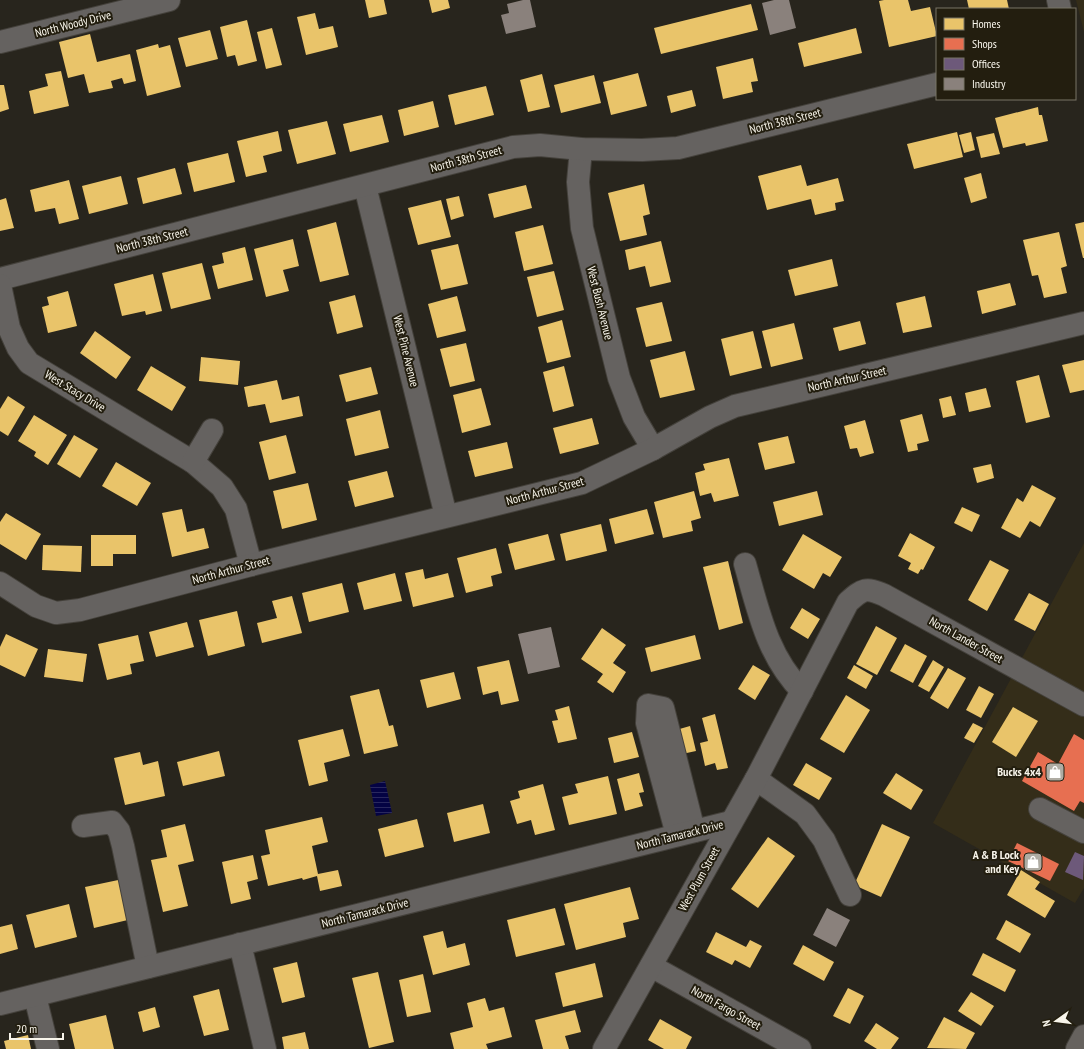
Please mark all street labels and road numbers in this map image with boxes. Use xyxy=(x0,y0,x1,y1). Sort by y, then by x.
street label: North Woody Drive xyxy=(33,7,113,40)
street label: North 38th Street xyxy=(748,104,823,137)
street label: North 38th Street xyxy=(429,142,504,175)
street label: North 38th Street xyxy=(115,223,190,256)
street label: West Bush Avenue xyxy=(584,265,617,341)
street label: West Pine Avenue xyxy=(390,314,423,388)
street label: North Arthur Street xyxy=(806,362,888,395)
street label: West Stacy Drive xyxy=(42,367,108,415)
street label: North Arthur Street xyxy=(504,473,586,508)
street label: North Arthur Street xyxy=(190,552,272,587)
street label: North Lander Street xyxy=(927,613,1006,666)
street label: North Tamarack Drive xyxy=(635,816,725,853)
street label: West Plum Street xyxy=(675,843,723,913)
street label: North Tamarack Drive xyxy=(320,894,410,931)
street label: North Fargo Street xyxy=(689,982,764,1033)

